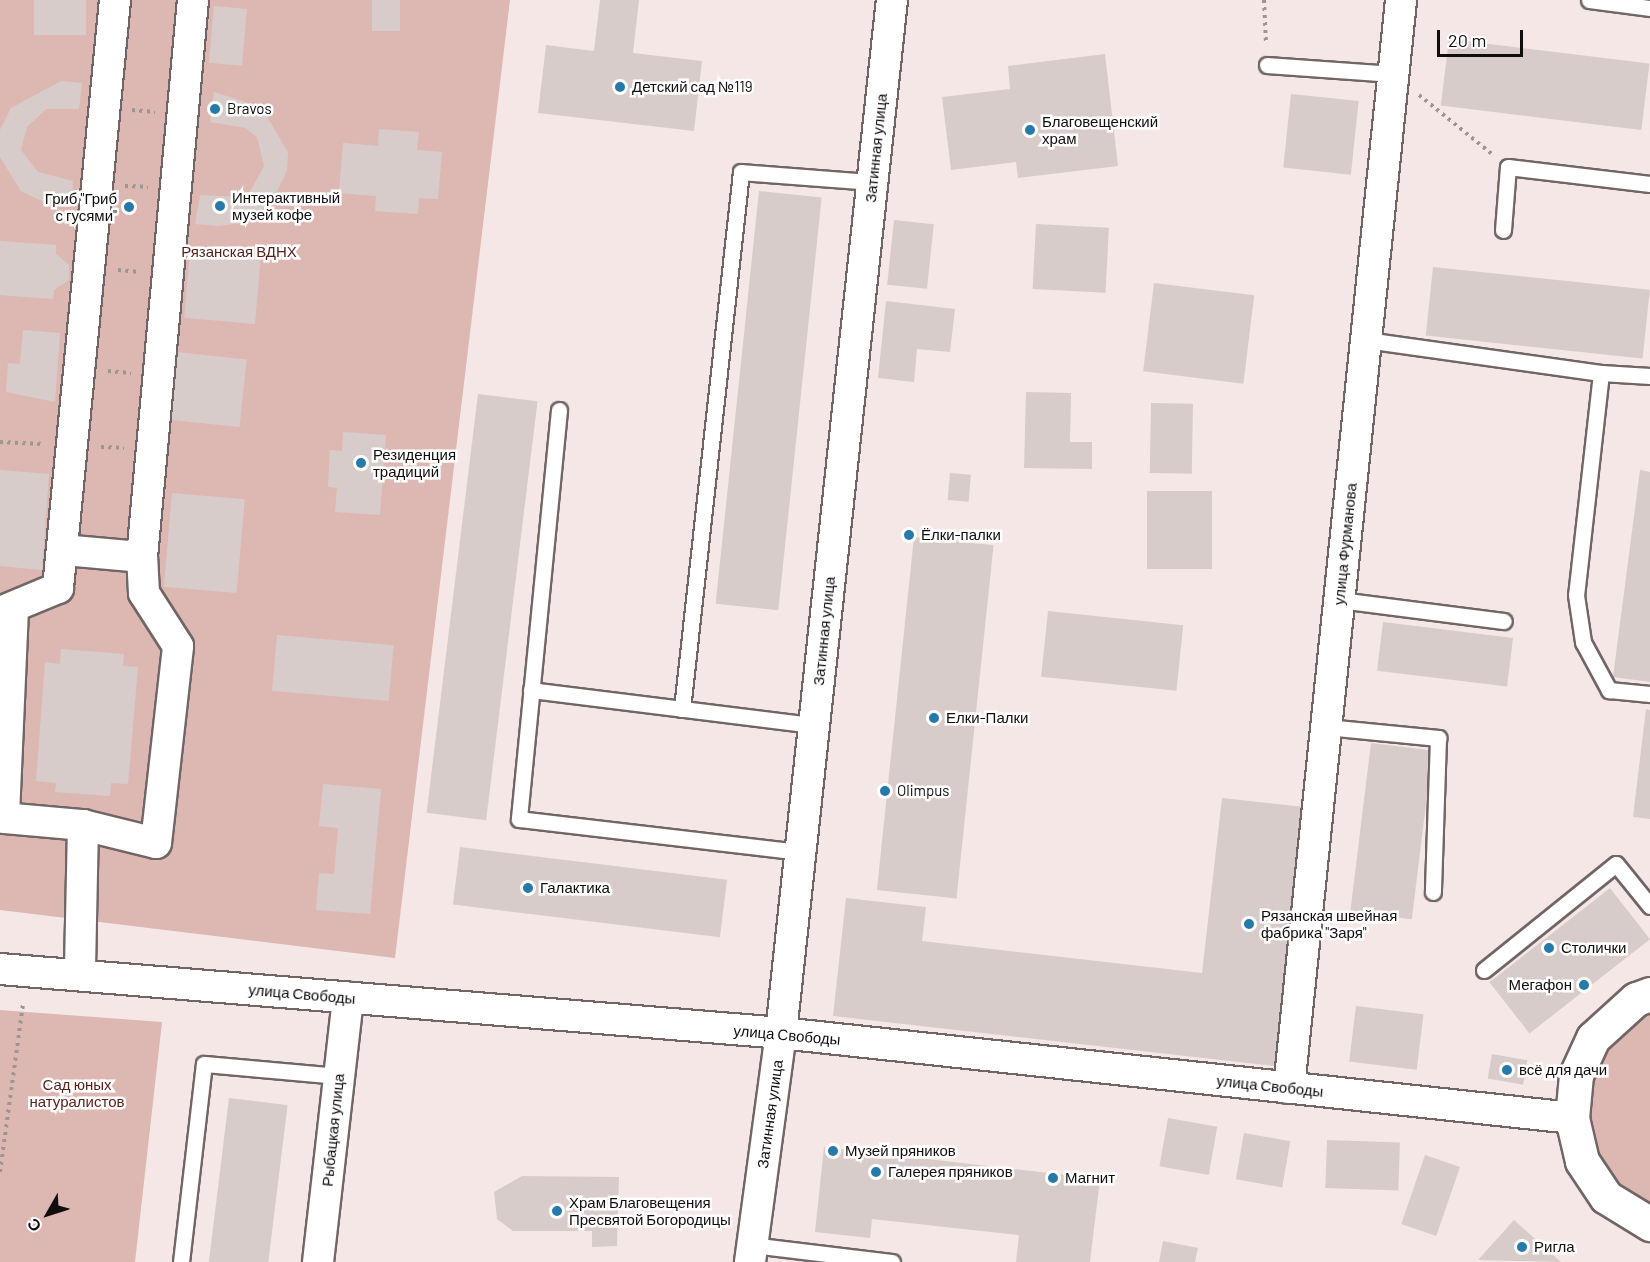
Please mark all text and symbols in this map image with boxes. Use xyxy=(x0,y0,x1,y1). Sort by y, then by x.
scale bar xyxy=(1440,18,1526,56)
text: 20 m xyxy=(1448,29,1486,51)
place label: Детский сад №119 xyxy=(632,78,753,96)
marker: Детский сад №119 xyxy=(613,80,627,94)
street label: Затинная улица xyxy=(861,93,891,203)
place label: Bravos xyxy=(227,100,272,118)
marker: Bravos xyxy=(208,102,222,116)
place label: Благовещенский храм xyxy=(1042,112,1158,147)
marker: Благовещенский храм xyxy=(1023,123,1037,137)
place label: Интерактивный музей кофе xyxy=(232,188,340,223)
place label: Гриб "Гриб с гусями" xyxy=(45,189,117,224)
marker: Интерактивный музей кофе xyxy=(213,199,227,213)
marker: Гриб "Гриб с гусями" xyxy=(122,200,136,214)
park label: Рязанская ВДНХ xyxy=(181,243,297,261)
place label: Резиденция традиций xyxy=(373,445,456,480)
marker: Резиденция традиций xyxy=(354,456,368,470)
street label: улица Фурманова xyxy=(1330,482,1360,606)
place label: Ёлки-палки xyxy=(921,526,1001,544)
marker: Ёлки-палки xyxy=(902,528,916,542)
street label: Затинная улица xyxy=(809,576,839,686)
place label: Елки-Палки xyxy=(946,709,1028,727)
marker: Елки-Палки xyxy=(927,711,941,725)
place label: Olimpus xyxy=(897,782,950,800)
marker: Olimpus xyxy=(878,784,892,798)
place label: Галактика xyxy=(540,879,610,897)
marker: Галактика xyxy=(521,881,535,895)
place label: Рязанская швейная фабрика "Заря" xyxy=(1261,906,1397,941)
marker: Рязанская швейная фабрика "Заря" xyxy=(1242,917,1256,931)
place label: Столички xyxy=(1561,939,1626,957)
marker: Столички xyxy=(1542,941,1556,955)
place label: Мегафон xyxy=(1509,976,1572,994)
marker: Мегафон xyxy=(1577,978,1591,992)
street label: улица Свободы xyxy=(248,980,356,1008)
street label: улица Свободы xyxy=(733,1021,841,1049)
street label: Затинная улица xyxy=(753,1058,787,1170)
place label: всё для дачи xyxy=(1519,1061,1607,1079)
marker: всё для дачи xyxy=(1500,1063,1514,1077)
street label: улица Свободы xyxy=(1216,1071,1324,1101)
street label: Рыбацкая улица xyxy=(318,1073,348,1187)
park label: Сад юных натуралистов xyxy=(30,1075,124,1110)
place label: Музей пряников xyxy=(845,1142,956,1160)
marker: Музей пряников xyxy=(826,1144,840,1158)
place label: Галерея пряников xyxy=(888,1163,1013,1181)
marker: Галерея пряников xyxy=(869,1165,883,1179)
place label: Магнит xyxy=(1065,1169,1115,1187)
marker: Магнит xyxy=(1046,1171,1060,1185)
north arrow xyxy=(18,1184,78,1244)
place label: Храм Благовещения Пресвятой Богородицы xyxy=(569,1193,731,1228)
marker: Храм Благовещения Пресвятой Богородицы xyxy=(550,1204,564,1218)
text: С xyxy=(23,1215,45,1236)
place label: Ригла xyxy=(1534,1238,1575,1256)
marker: Ригла xyxy=(1515,1240,1529,1254)

